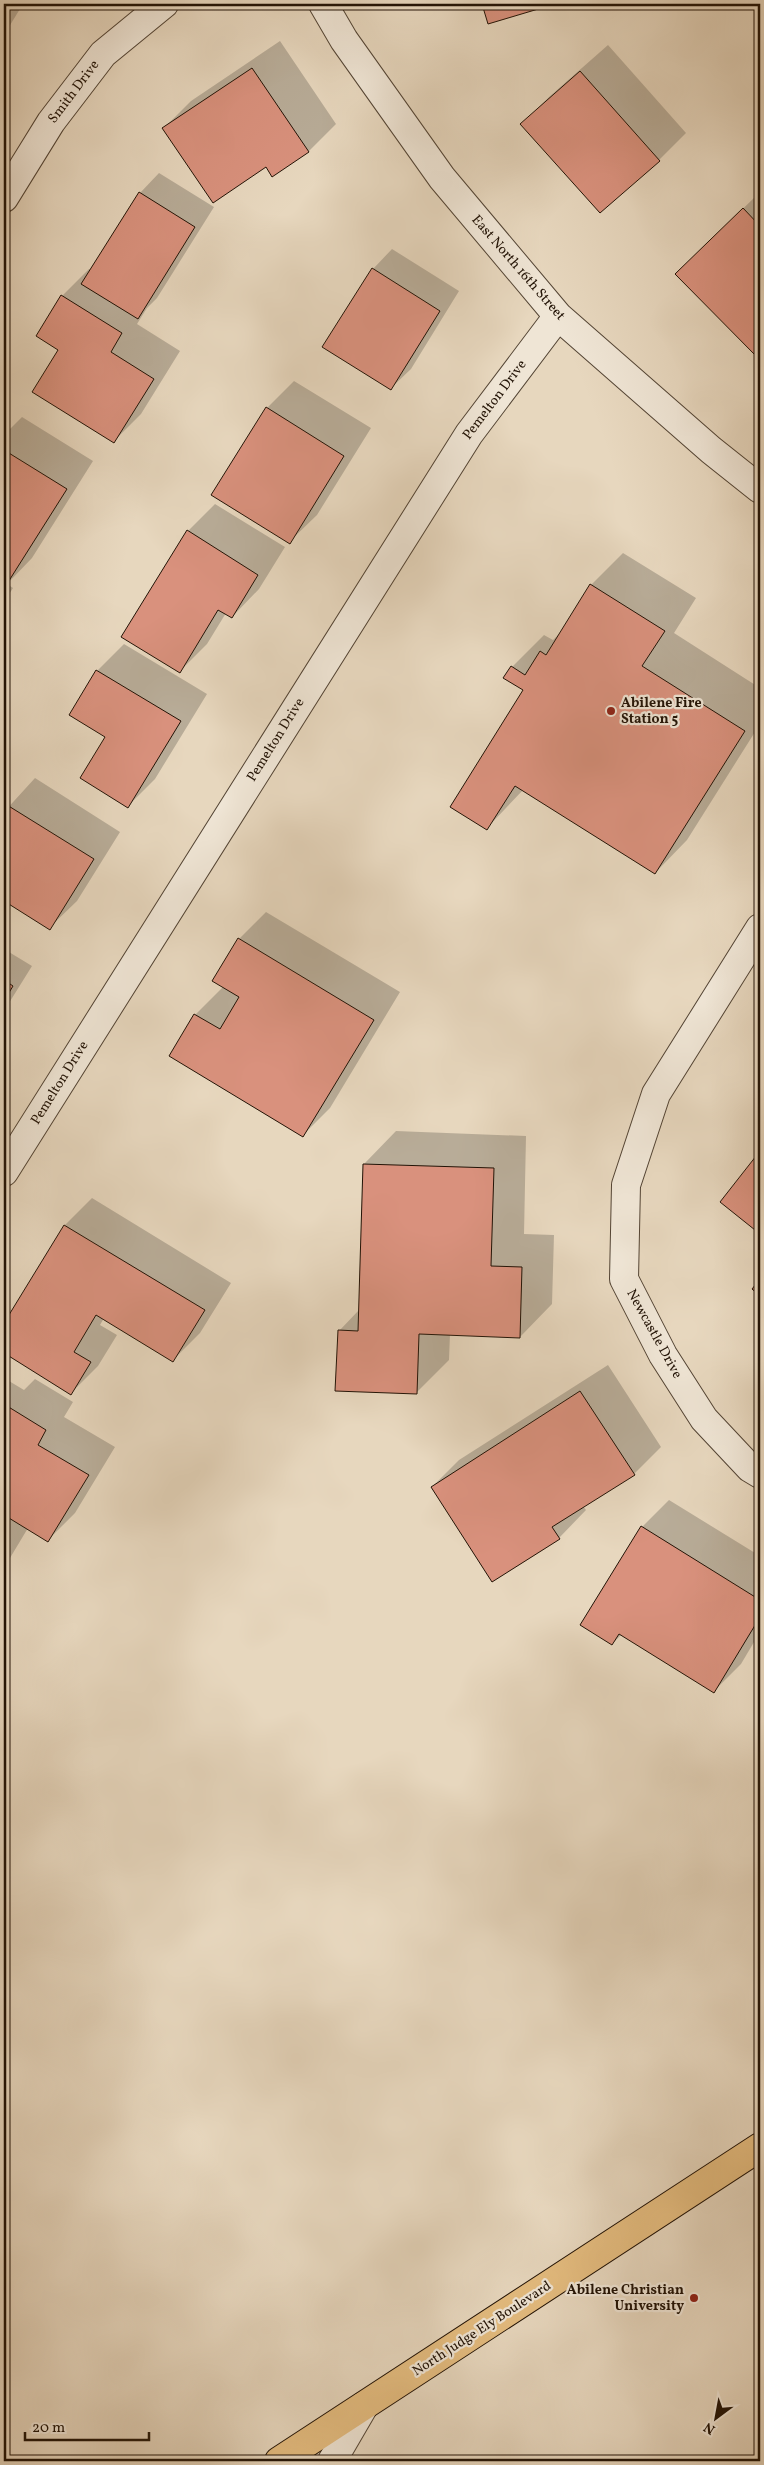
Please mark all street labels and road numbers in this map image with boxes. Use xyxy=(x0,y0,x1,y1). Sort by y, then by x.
street label: Smith Drive xyxy=(44,56,104,127)
street label: East North 16th Street xyxy=(467,211,569,325)
street label: Pemelton Drive xyxy=(459,356,531,444)
street label: Pemelton Drive xyxy=(243,694,309,785)
street label: Pemelton Drive xyxy=(27,1037,93,1128)
street label: Newcastle Drive xyxy=(622,1286,687,1382)
street label: North Judge Ely Boulevard xyxy=(409,2277,555,2381)

